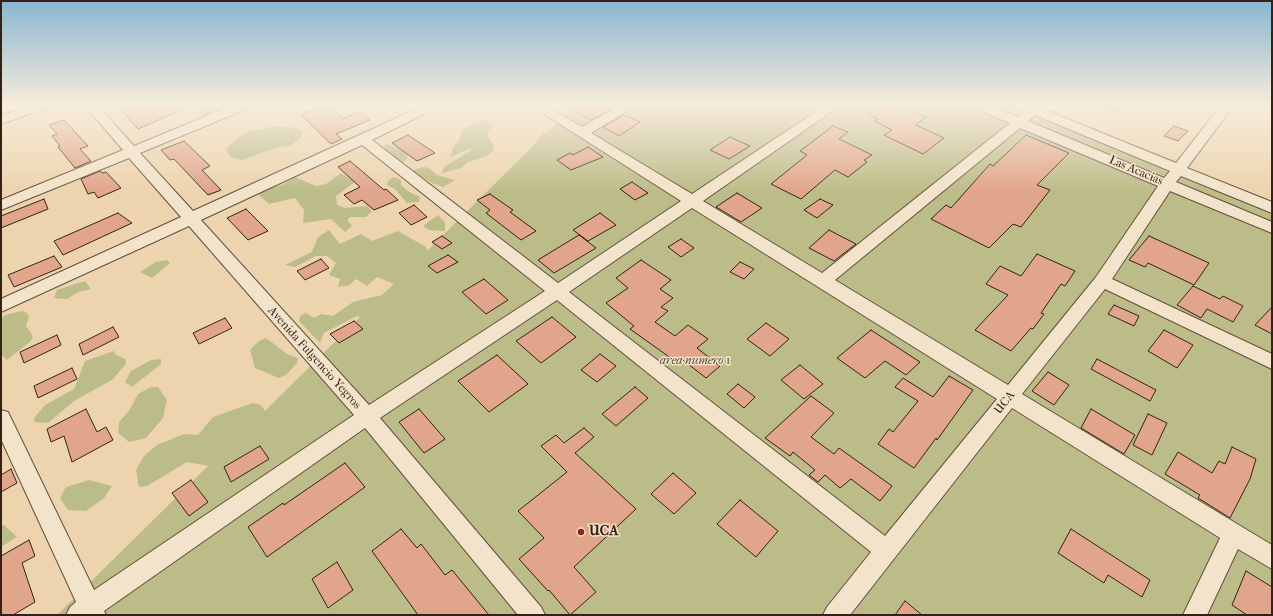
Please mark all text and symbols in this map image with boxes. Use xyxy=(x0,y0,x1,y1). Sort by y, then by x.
street label: Las Acacias xyxy=(1107,153,1165,189)
street label: Avenida Fulgencio Yegros xyxy=(264,304,364,412)
park label: area numero 1 xyxy=(660,354,730,368)
street label: UCA xyxy=(992,389,1018,417)
place label: UCA xyxy=(589,524,618,540)
marker: UCA xyxy=(576,527,586,537)

